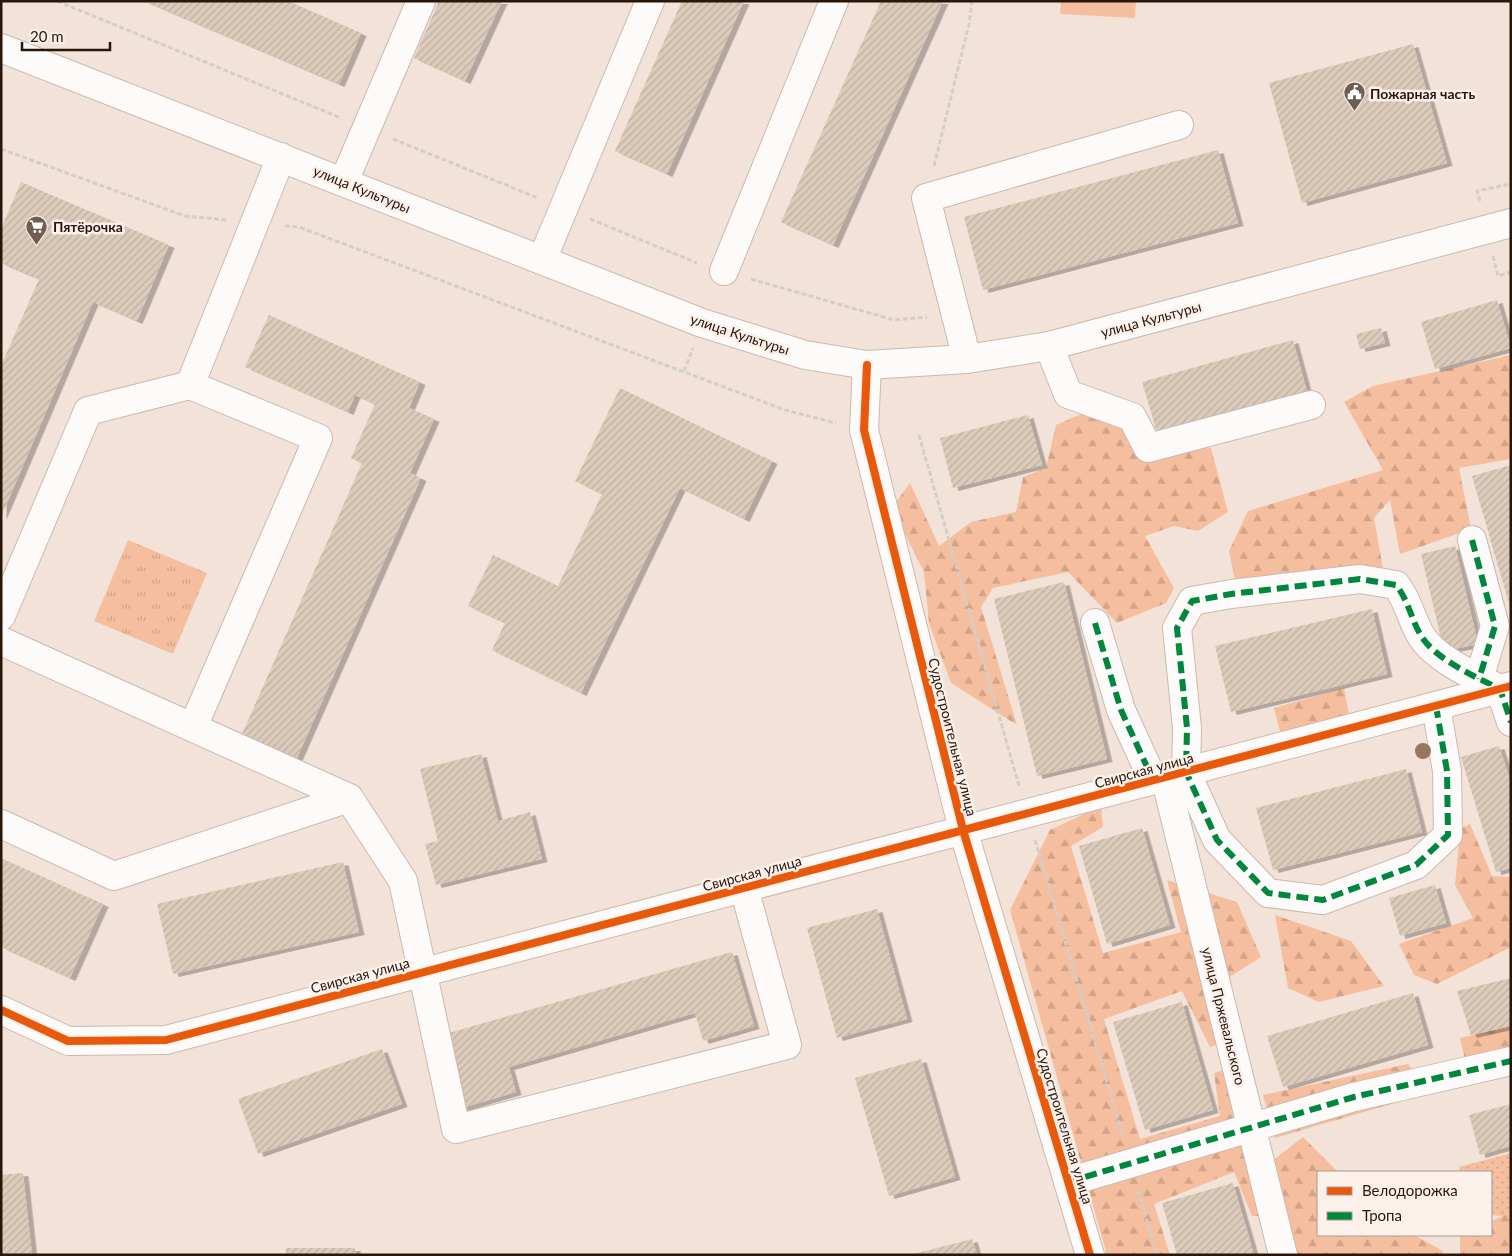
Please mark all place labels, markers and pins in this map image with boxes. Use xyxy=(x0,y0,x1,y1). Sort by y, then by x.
public building icon: Пожарная часть xyxy=(1342,81,1366,112)
place label: Пожарная часть xyxy=(1370,85,1475,102)
supermarket icon: Пятёрочка xyxy=(25,214,49,245)
place label: Пятёрочка xyxy=(53,218,123,235)

